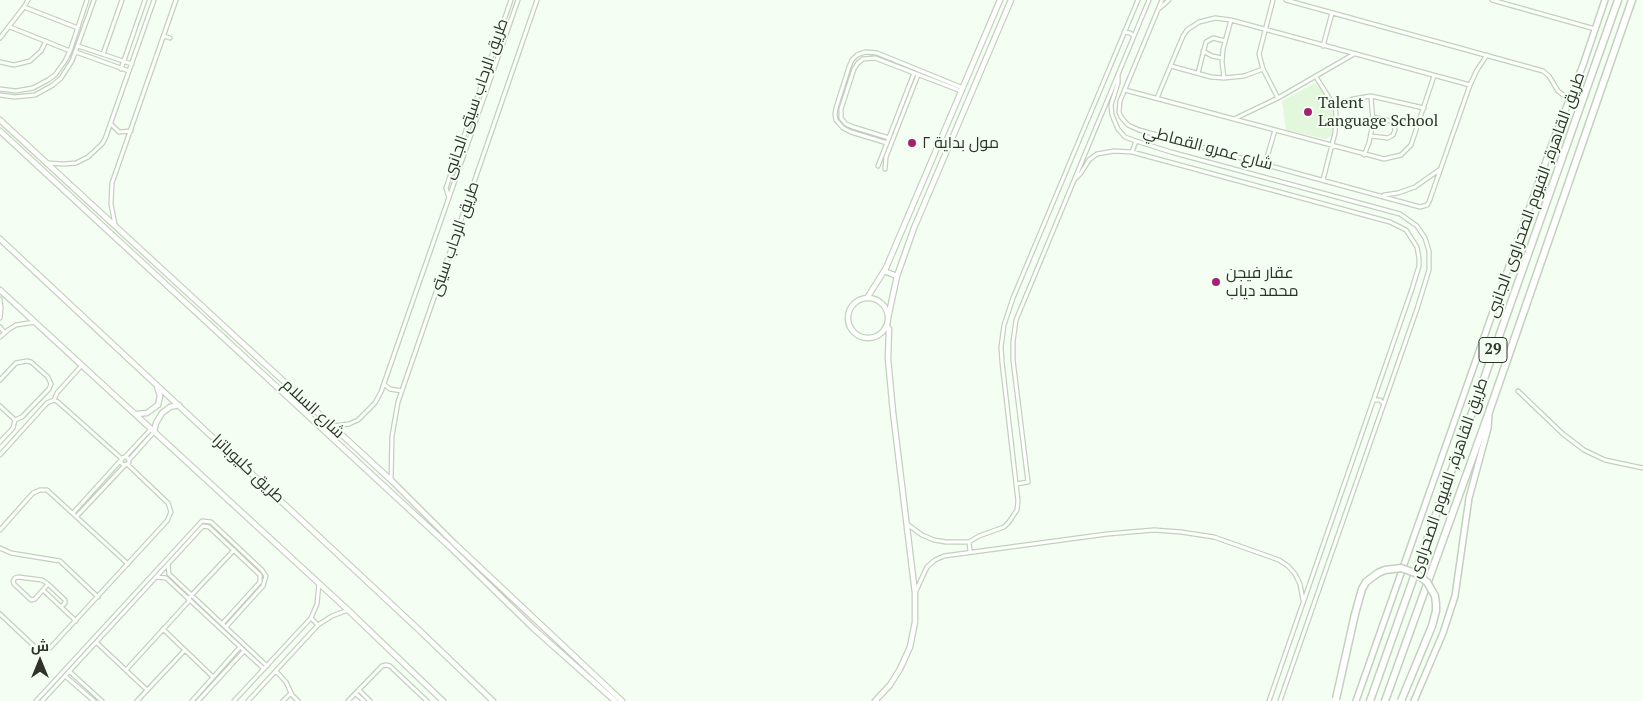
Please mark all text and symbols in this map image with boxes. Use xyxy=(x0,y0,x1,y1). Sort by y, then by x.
street label: طريق الرحاب سيتى الجانبى xyxy=(439,16,513,182)
street label: طريق القاهرة, الفيوم الصحراوى الجانبى xyxy=(1483,70,1589,320)
place label: Talent Language School xyxy=(1318,93,1438,131)
marker: Talent Language School xyxy=(1302,106,1314,118)
street label: شارع عمرو القماطي xyxy=(1141,122,1275,174)
place label: مول بداية ۲ xyxy=(922,133,999,153)
marker: مول بداية ۲ xyxy=(906,137,918,149)
street label: طريق الرحاب سيتى xyxy=(426,179,484,299)
place label: عقار فيجن محمد دياب xyxy=(1226,263,1299,301)
marker: عقار فيجن محمد دياب xyxy=(1210,276,1222,288)
road number: 29 xyxy=(1479,338,1507,362)
street label: شارع السلام xyxy=(278,375,348,443)
street label: طريق القاهرة, الفيوم الصحراوى xyxy=(1406,375,1492,581)
street label: طريق كليوباترا xyxy=(208,431,288,507)
north arrow xyxy=(15,636,65,686)
text: ش xyxy=(31,636,49,655)

